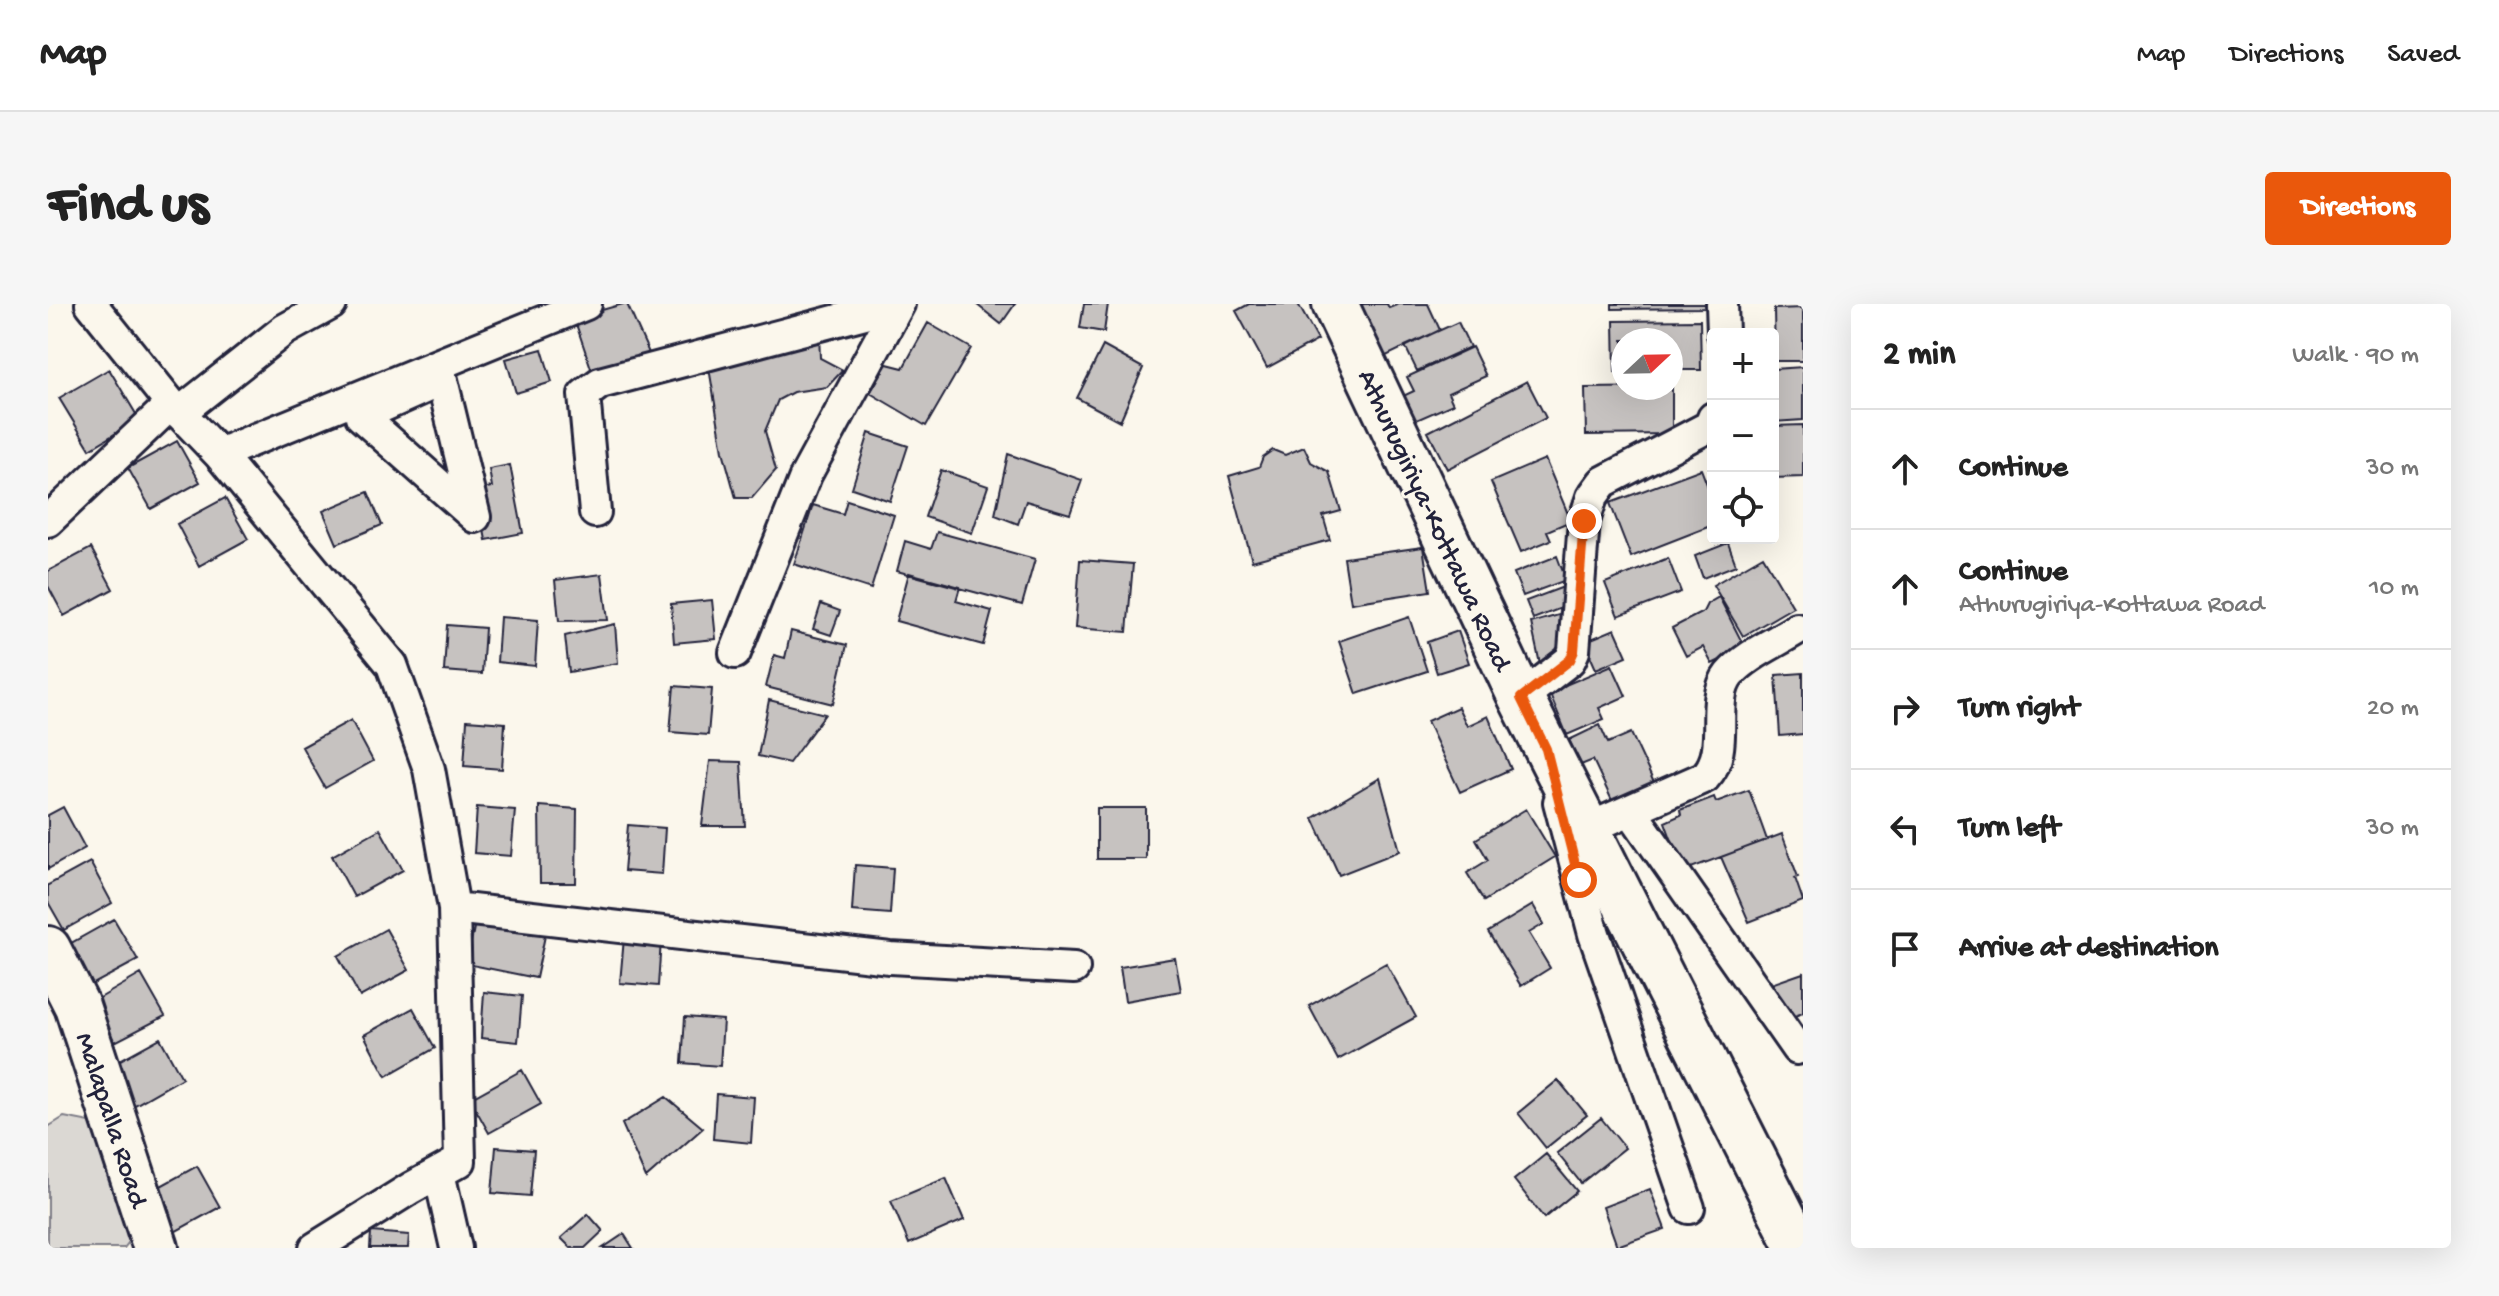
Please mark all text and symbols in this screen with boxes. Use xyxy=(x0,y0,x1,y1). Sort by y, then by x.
text: Map xyxy=(40,33,106,77)
text: Map xyxy=(2137,39,2185,72)
text: Directions xyxy=(2229,39,2343,72)
text: Saved xyxy=(2387,39,2459,72)
button: Directions xyxy=(2265,172,2451,245)
text: Find us xyxy=(48,175,208,241)
north arrow xyxy=(1611,328,1683,400)
map controls xyxy=(1707,328,1779,544)
button: + xyxy=(1707,328,1779,400)
text: 2 min xyxy=(1883,336,1955,376)
text: Walk · 90 m xyxy=(2292,341,2419,372)
street label: Athurugiriya-Kottawa Road xyxy=(1349,365,1518,679)
button: − xyxy=(1707,400,1779,472)
icon: ahead xyxy=(1883,447,1927,491)
text: Continue xyxy=(1959,452,2068,487)
text: 30 m xyxy=(2366,454,2419,485)
button: locate xyxy=(1707,472,1779,544)
route end xyxy=(1566,503,1602,539)
text: Continue xyxy=(1959,556,2068,591)
icon: ahead xyxy=(1883,567,1927,611)
text: 10 m xyxy=(2369,574,2419,605)
text: Athurugiriya-Kottawa Road xyxy=(1959,591,2264,622)
icon: right xyxy=(1883,687,1927,731)
text: Turn right xyxy=(1959,692,2079,727)
text: 20 m xyxy=(2367,694,2419,725)
icon: left xyxy=(1883,807,1927,851)
text: Turn left xyxy=(1959,812,2060,847)
text: 30 m xyxy=(2366,814,2419,845)
route start xyxy=(1561,862,1597,898)
icon: arrive xyxy=(1883,927,1927,971)
text: Arrive at destination xyxy=(1959,932,2219,967)
street label: Malapalla Road xyxy=(66,1029,154,1214)

